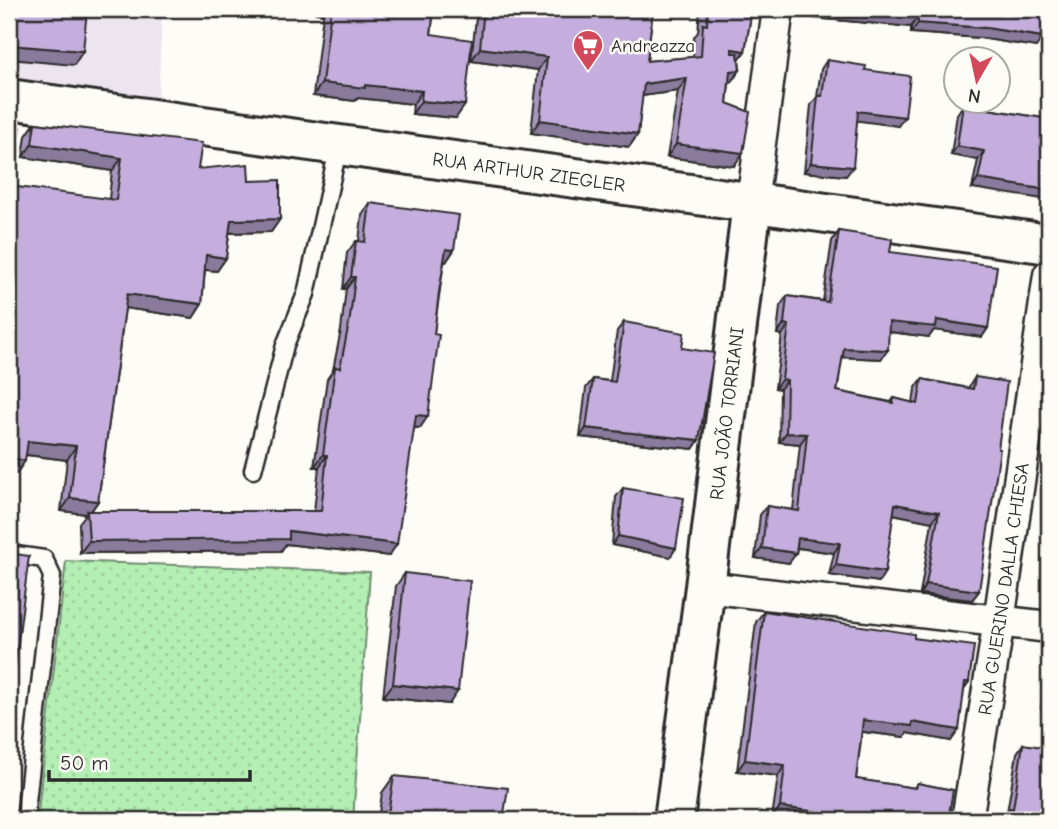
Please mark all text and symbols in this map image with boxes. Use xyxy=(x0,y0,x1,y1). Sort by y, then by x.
supermarket icon: Andreazza xyxy=(571,28,605,72)
place label: Andreazza xyxy=(611,35,695,57)
north arrow xyxy=(942,46,1012,116)
text: N xyxy=(967,84,982,108)
street label: RUA ARTHUR ZIEGLER xyxy=(431,148,627,197)
street label: RUA JOÃO TORRIANI xyxy=(706,326,749,501)
street label: RUA GUERINO DALLA CHIESA xyxy=(974,461,1034,717)
scale bar xyxy=(49,738,250,782)
text: 50 m xyxy=(60,751,109,775)

